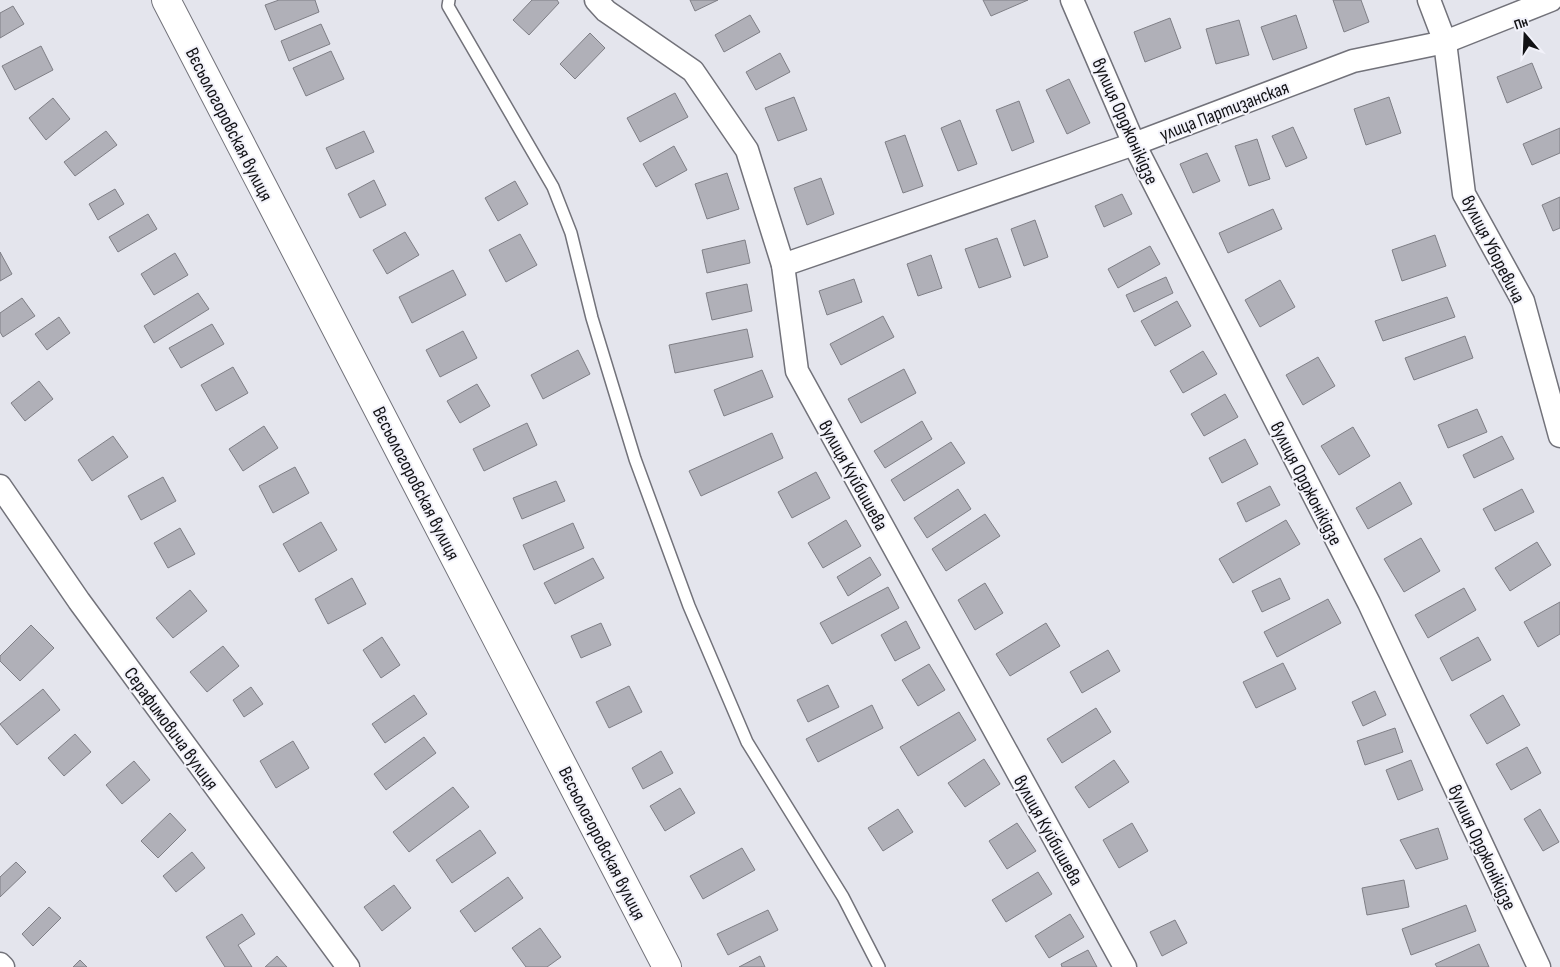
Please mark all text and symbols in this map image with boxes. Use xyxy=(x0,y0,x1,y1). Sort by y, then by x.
north arrow xyxy=(1500,10,1550,60)
text: Пн xyxy=(1512,13,1530,33)
street label: Вєсьологоровская вулиця xyxy=(180,44,277,205)
street label: вулиця Орджонікідзе xyxy=(1086,55,1163,188)
street label: улица Партизанская xyxy=(1157,76,1292,147)
street label: вулиця Уборевича xyxy=(1456,192,1530,307)
street label: Вєсьологоровская вулиця xyxy=(367,403,464,564)
street label: вулиця Куйбишева xyxy=(813,417,892,535)
street label: вулиця Орджонікідзе xyxy=(1265,418,1347,549)
street label: Серафимовича вулиця xyxy=(119,663,223,795)
street label: Вєсьологоровская вулиця xyxy=(553,763,650,924)
street label: вулиця Куйбишева xyxy=(1008,772,1087,890)
street label: вулиця Орджонікідзе xyxy=(1443,781,1521,914)

